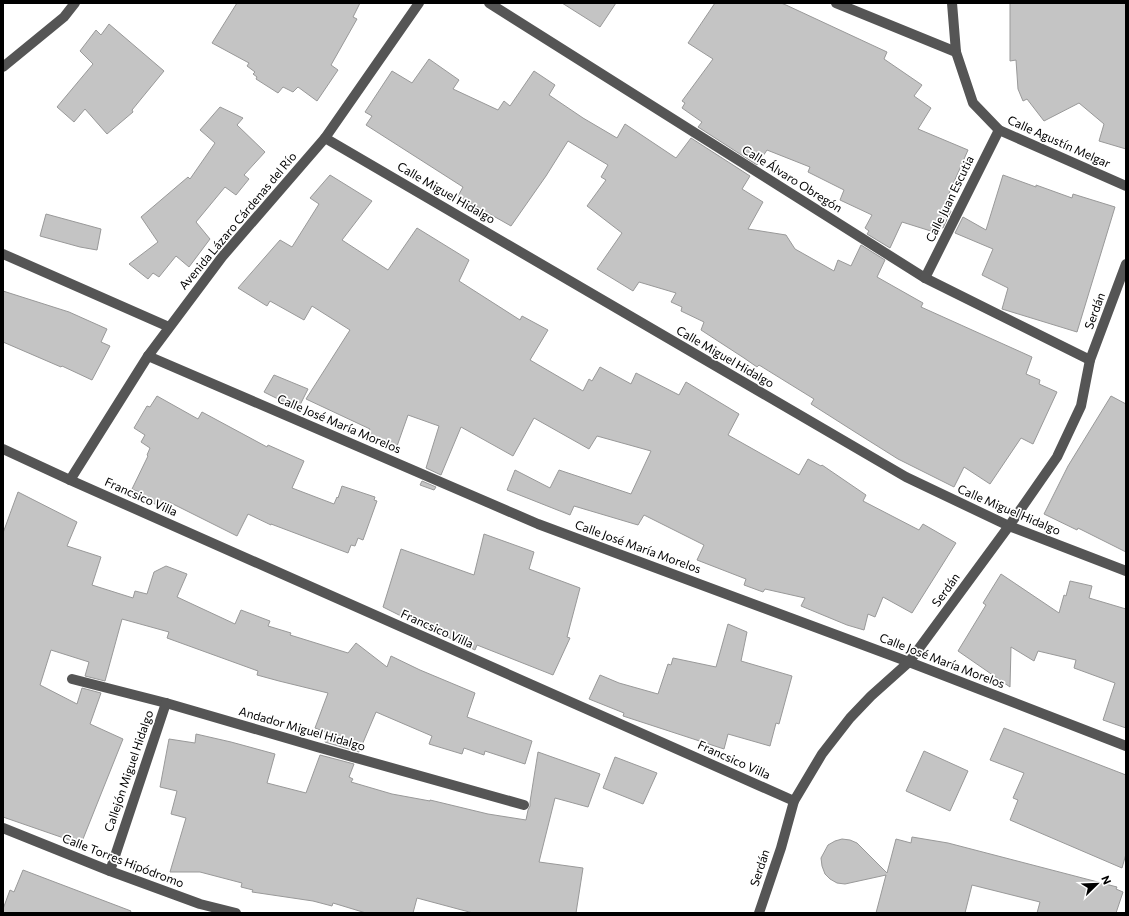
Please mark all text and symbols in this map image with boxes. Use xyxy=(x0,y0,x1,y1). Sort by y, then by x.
street label: Calle Agustín Melgar xyxy=(1006,112,1113,170)
street label: Calle Álvaro Obregón xyxy=(740,142,845,215)
street label: Avenida Lázaro Cárdenas del Río xyxy=(176,149,299,292)
street label: Calle Juan Escutia xyxy=(922,153,977,244)
street label: Calle Miguel Hidalgo xyxy=(395,158,498,226)
street label: Serdán xyxy=(1081,290,1107,331)
street label: Calle Miguel Hidalgo xyxy=(674,322,777,390)
street label: Calle José María Morelos xyxy=(275,391,403,456)
street label: Francsico Villa xyxy=(103,474,180,518)
street label: Calle Miguel Hidalgo xyxy=(956,481,1063,537)
street label: Calle José María Morelos xyxy=(573,517,703,576)
street label: Serdán xyxy=(928,570,962,609)
street label: Francsico Villa xyxy=(399,606,476,650)
street label: Calle José María Morelos xyxy=(877,630,1007,691)
street label: Andador Miguel Hidalgo xyxy=(237,703,367,753)
street label: Callejón Miguel Hidalgo xyxy=(101,708,155,833)
street label: Francsico Villa xyxy=(696,737,773,781)
street label: Calle Torres Hipódromo xyxy=(60,830,186,890)
street label: Serdán xyxy=(747,847,772,888)
north arrow xyxy=(1077,864,1117,904)
text: N xyxy=(1099,874,1114,886)

